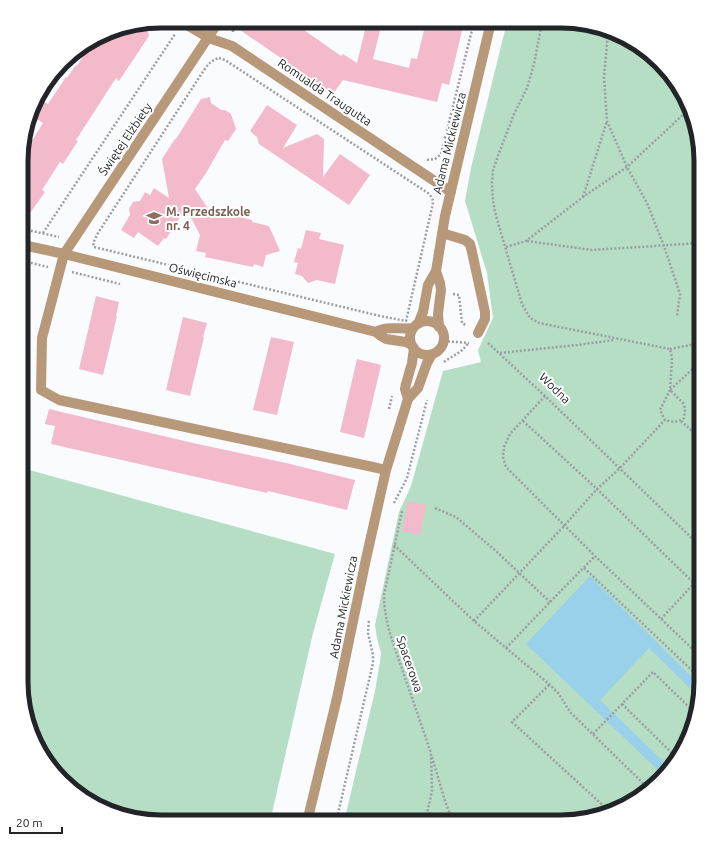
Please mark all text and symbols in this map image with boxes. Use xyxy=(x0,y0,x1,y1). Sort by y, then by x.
street label: Romualda Traugutta xyxy=(276,56,374,128)
street label: Adama Mickiewicza xyxy=(430,91,468,195)
street label: Świętej Elżbiety xyxy=(96,100,154,178)
place label: M. Przedszkole nr. 4 xyxy=(166,205,251,232)
school or university icon: M. Przedszkole nr. 4 xyxy=(145,209,163,227)
street label: Oświęcimska xyxy=(168,260,238,290)
street label: Wodna xyxy=(537,370,573,406)
street label: Adama Mickiewicza xyxy=(327,555,359,659)
street label: Spacerowa xyxy=(394,634,426,694)
scale bar xyxy=(10,809,62,835)
text: 20 m xyxy=(16,816,43,829)

